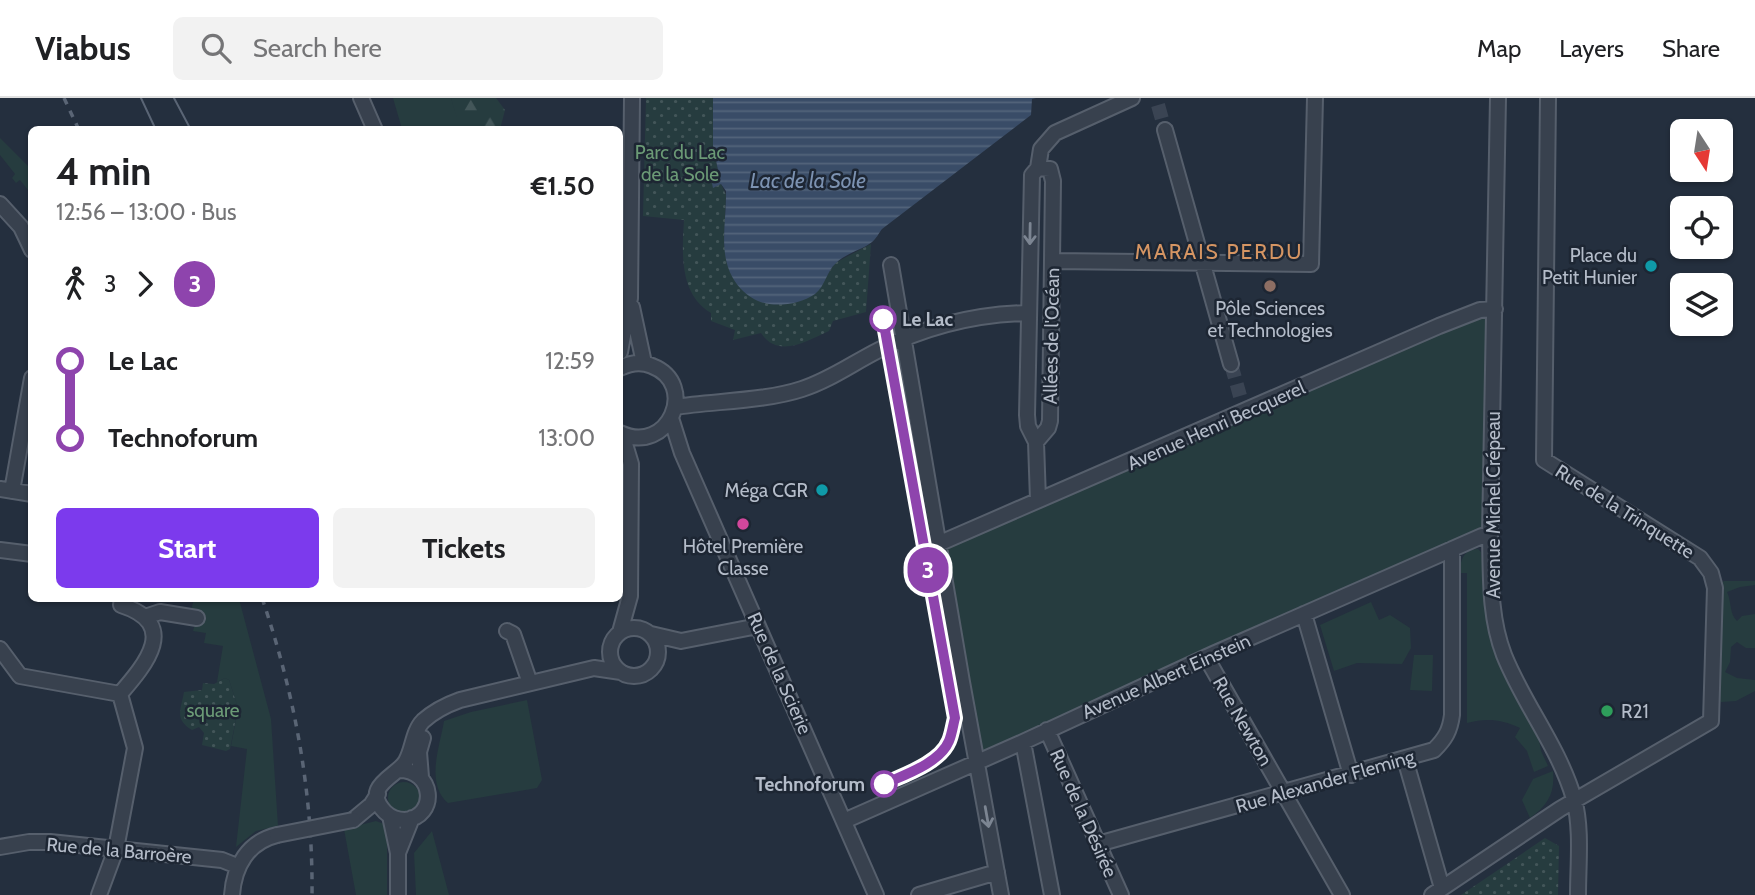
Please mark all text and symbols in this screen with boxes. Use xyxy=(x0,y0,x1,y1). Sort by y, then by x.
search box xyxy=(173,17,663,80)
text: Viabus xyxy=(35,28,131,68)
icon: search xyxy=(197,29,235,67)
text: Search here xyxy=(253,32,382,64)
text: Map xyxy=(1477,34,1521,63)
text: Layers xyxy=(1559,34,1624,63)
text: Share xyxy=(1662,34,1720,63)
north arrow xyxy=(1670,119,1732,182)
map controls xyxy=(1670,119,1733,336)
park label: Parc du Lac de la Sole xyxy=(635,141,726,186)
text: 4 min xyxy=(56,148,151,195)
water label: Lac de la Sole xyxy=(750,168,866,193)
text: €1.50 xyxy=(531,170,595,202)
button: locate xyxy=(1670,196,1733,259)
text: 12:56 – 13:00 · Bus xyxy=(56,198,237,226)
one-way arrow xyxy=(1023,222,1037,245)
district label: MARAIS PERDU xyxy=(1135,239,1303,264)
place label: Place du Petit Hunier xyxy=(1542,244,1637,289)
marker: Place du Petit Hunier xyxy=(1643,258,1659,274)
icon: walk xyxy=(56,265,94,303)
icon: forward xyxy=(126,265,164,303)
street label: Allées de l'Océan xyxy=(1039,267,1064,405)
text: 3 xyxy=(188,269,201,298)
text: 3 xyxy=(104,270,116,298)
button: layers xyxy=(1670,273,1733,336)
marker: Pôle Sciences et Technologies xyxy=(1262,278,1278,294)
place label: Pôle Sciences et Technologies xyxy=(1207,297,1333,342)
marker: Le Lac xyxy=(870,306,896,332)
place label: Le Lac xyxy=(902,308,953,331)
text: Le Lac xyxy=(108,345,178,377)
text: 12:59 xyxy=(545,347,595,375)
street label: Avenue Henri Becquerel xyxy=(1124,376,1309,475)
street label: Avenue Michel Crépeau xyxy=(1482,411,1505,599)
text: Technoforum xyxy=(108,422,258,454)
text: 13:00 xyxy=(538,424,595,452)
street label: Rue de la Trinquette xyxy=(1551,459,1699,564)
place label: Méga CGR xyxy=(725,479,809,502)
marker: Méga CGR xyxy=(814,482,830,498)
button: Start xyxy=(56,508,319,588)
button: Tickets xyxy=(333,508,595,588)
marker: Hôtel Première Classe xyxy=(735,516,751,532)
place label: Hôtel Première Classe xyxy=(683,535,803,580)
line badge: 3 xyxy=(905,547,951,593)
text: 3 xyxy=(922,555,934,584)
street label: Rue de la Scierie xyxy=(742,609,817,738)
street label: Avenue Albert Einstein xyxy=(1079,629,1254,724)
street label: Rue Newton xyxy=(1208,673,1277,770)
park label: square xyxy=(186,699,240,722)
place label: R21 xyxy=(1621,700,1649,723)
marker: R21 xyxy=(1599,703,1615,719)
street label: Rue de la Désirée xyxy=(1045,745,1122,881)
street label: Rue Alexander Fleming xyxy=(1233,745,1418,818)
marker: Technoforum xyxy=(871,771,897,797)
place label: Technoforum xyxy=(755,773,865,796)
one-way arrow xyxy=(981,805,994,828)
street label: Rue de la Barroère xyxy=(45,833,193,868)

